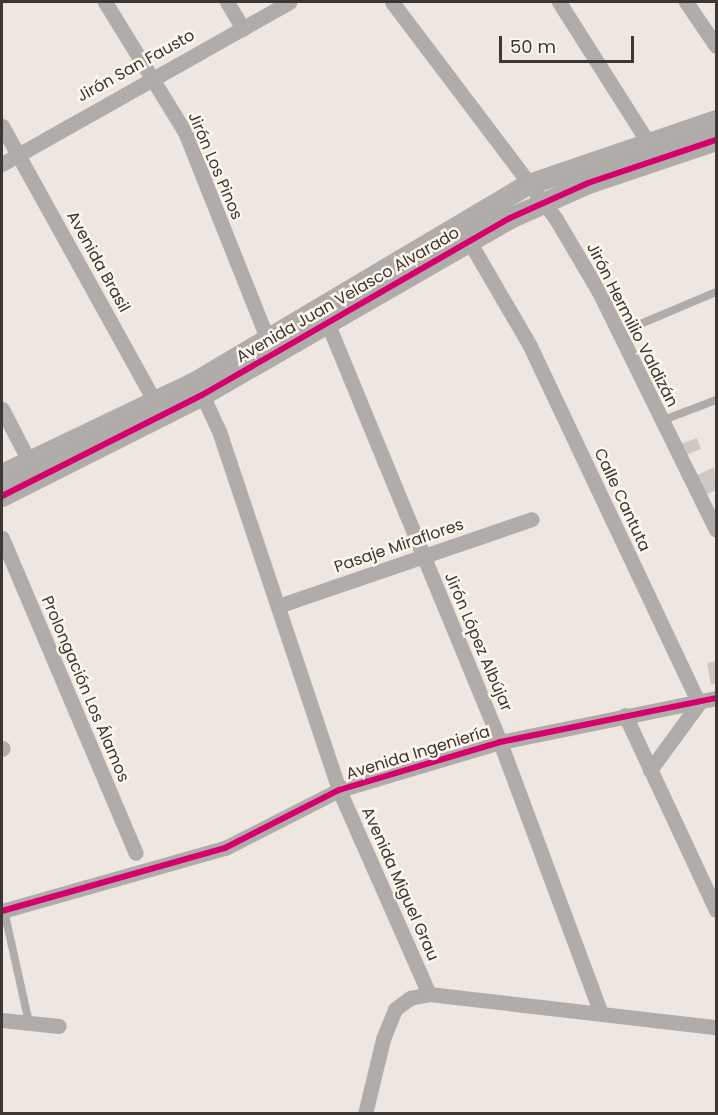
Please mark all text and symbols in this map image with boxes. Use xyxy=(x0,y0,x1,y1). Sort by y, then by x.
scale bar xyxy=(502,24,637,62)
street label: Jirón San Fausto xyxy=(74,26,198,106)
text: 50 m xyxy=(510,34,556,59)
street label: Jirón Los Pinos xyxy=(184,109,246,223)
street label: Avenida Brasil xyxy=(62,208,134,316)
street label: Avenida Juan Velasco Alvarado xyxy=(233,223,463,367)
street label: Jirón Hermilio Valdizán xyxy=(582,240,682,410)
street label: Calle Cantuta xyxy=(590,445,654,555)
street label: Pasaje Miraflores xyxy=(332,515,466,577)
street label: Jirón López Albújar xyxy=(440,570,516,714)
street label: Prolongación Los Álamos xyxy=(37,593,133,785)
street label: Avenida Ingeniería xyxy=(344,722,492,784)
street label: Avenida Miguel Grau xyxy=(357,804,443,964)

